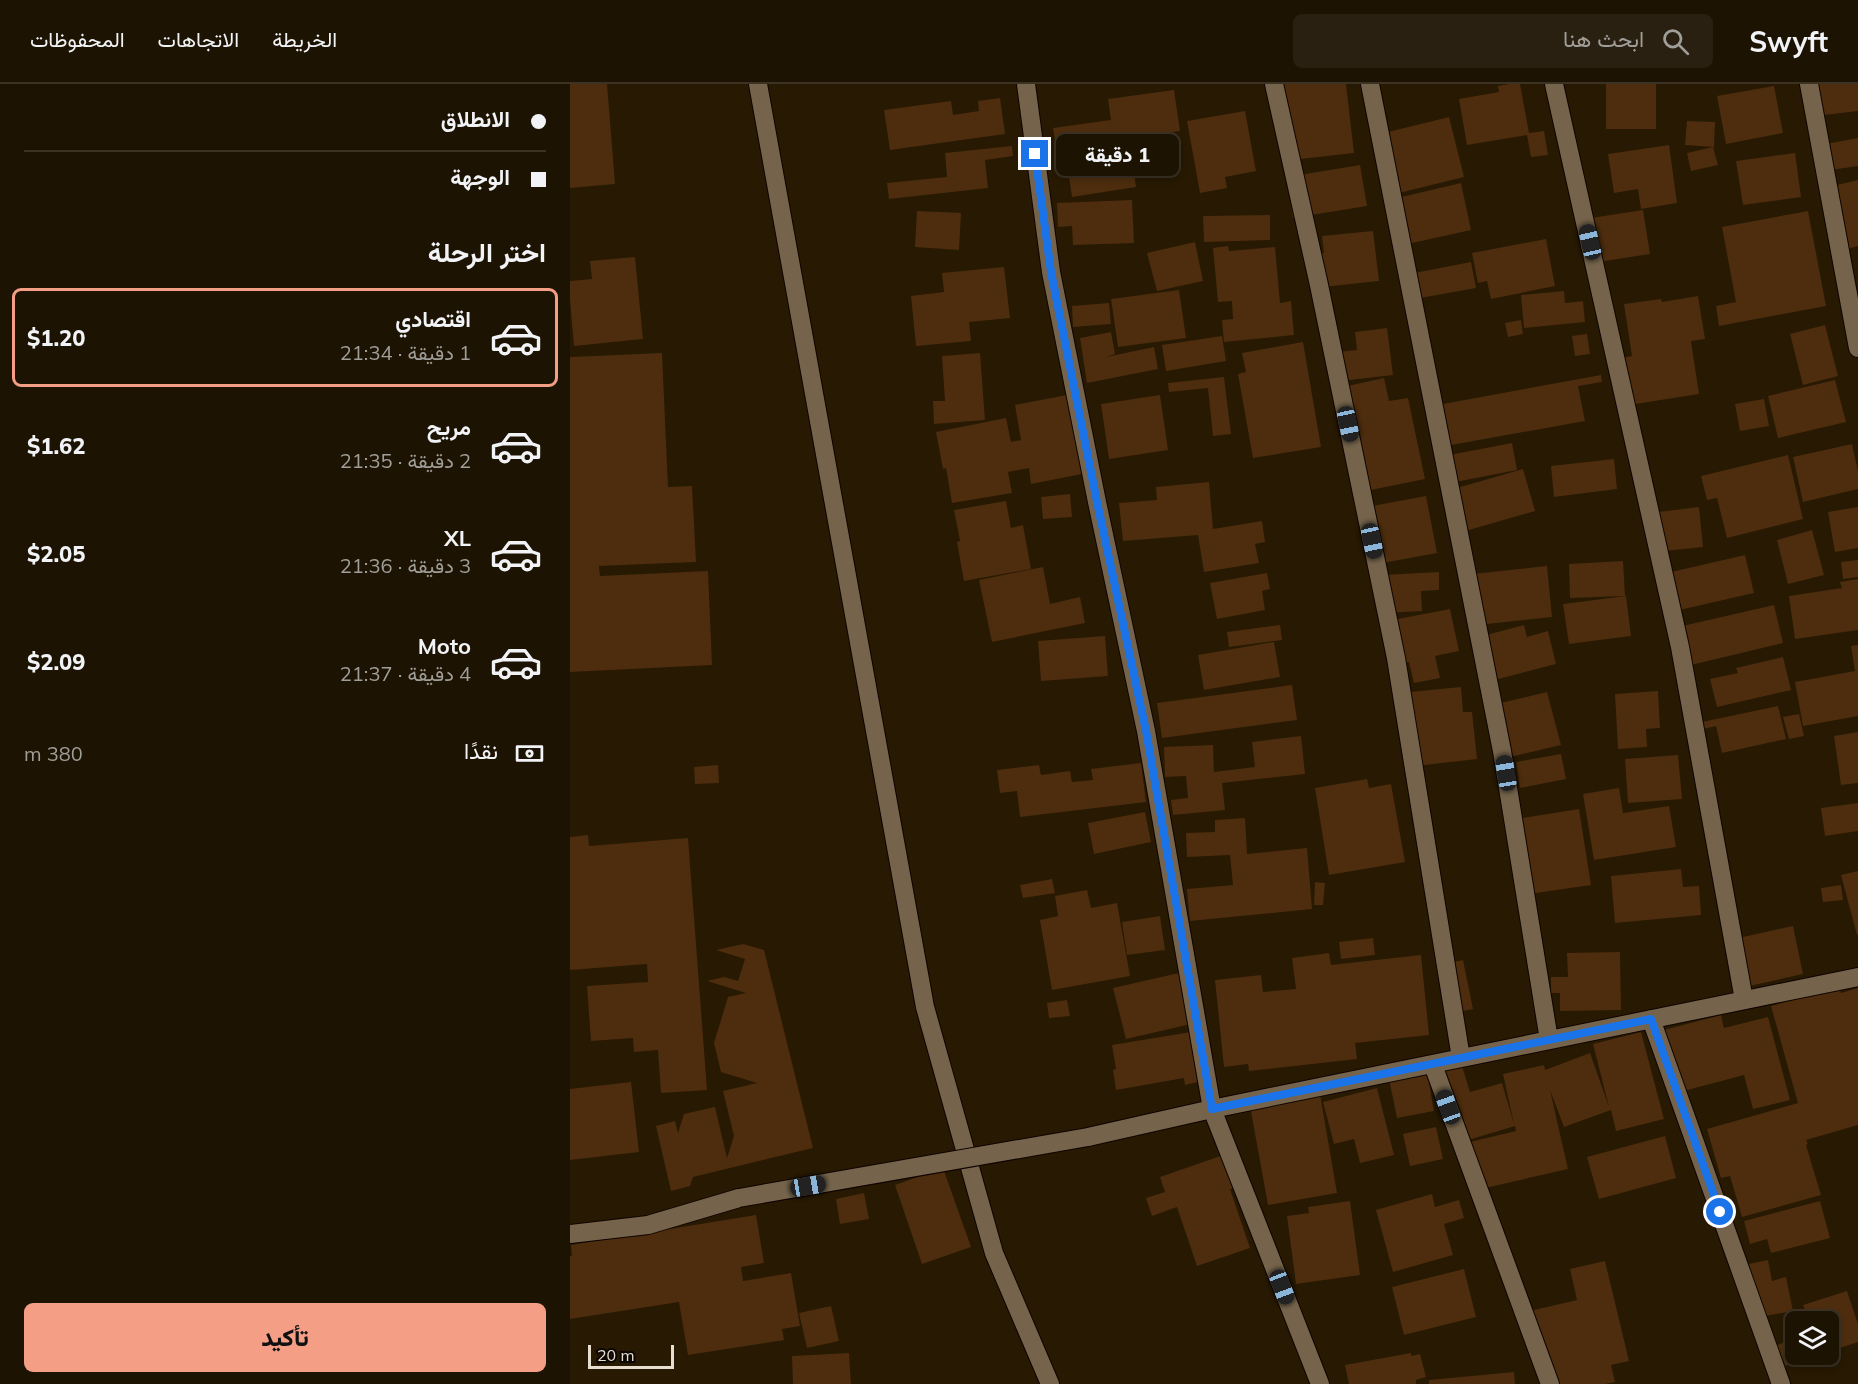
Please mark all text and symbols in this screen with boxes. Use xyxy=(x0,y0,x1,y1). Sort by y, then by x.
search box xyxy=(1293,14,1713,68)
text: Swyft xyxy=(1749,24,1828,59)
text: ابحث هنا xyxy=(1563,25,1644,53)
icon: search xyxy=(1659,25,1692,58)
text: المحفوظات xyxy=(30,26,125,52)
text: الاتجاهات xyxy=(158,26,239,52)
text: الخريطة xyxy=(272,26,337,52)
text: الانطلاق xyxy=(441,105,510,133)
callout: 1 دقيقة xyxy=(1056,133,1179,175)
route end xyxy=(1021,140,1048,167)
text: 1 دقيقة xyxy=(1085,142,1150,167)
text: الوجهة xyxy=(450,163,510,191)
car xyxy=(1577,222,1603,262)
text: اختر الرحلة xyxy=(428,235,546,269)
text: اقتصادي xyxy=(395,305,471,333)
icon: car xyxy=(489,311,543,365)
text: $1.20 xyxy=(27,324,86,352)
text: 1 دقيقة · 21:34 xyxy=(340,340,471,365)
car xyxy=(1335,405,1361,443)
text: مريح xyxy=(427,413,471,441)
icon: car xyxy=(489,419,543,473)
text: $1.62 xyxy=(27,432,86,460)
text: 2 دقيقة · 21:35 xyxy=(340,448,471,473)
car xyxy=(1359,522,1385,560)
text: XL xyxy=(444,524,471,552)
icon: car xyxy=(489,527,543,581)
text: $2.05 xyxy=(27,540,86,568)
text: 3 دقيقة · 21:36 xyxy=(340,553,471,578)
text: Moto xyxy=(418,632,471,660)
icon: car xyxy=(489,635,543,689)
text: $2.09 xyxy=(27,648,86,676)
text: 4 دقيقة · 21:37 xyxy=(340,661,471,686)
text: نقدًا xyxy=(464,737,498,765)
icon: cash xyxy=(513,737,546,770)
text: 380 m xyxy=(24,741,83,766)
car xyxy=(1494,754,1518,792)
car xyxy=(1433,1087,1463,1127)
car xyxy=(789,1174,827,1198)
route start xyxy=(1706,1198,1733,1225)
car xyxy=(1267,1267,1297,1307)
button: تأكيد xyxy=(24,1303,546,1372)
map controls xyxy=(1785,1311,1839,1365)
button: layers xyxy=(1785,1311,1839,1365)
scale bar xyxy=(588,1342,674,1370)
text: 20 m xyxy=(597,1345,634,1365)

